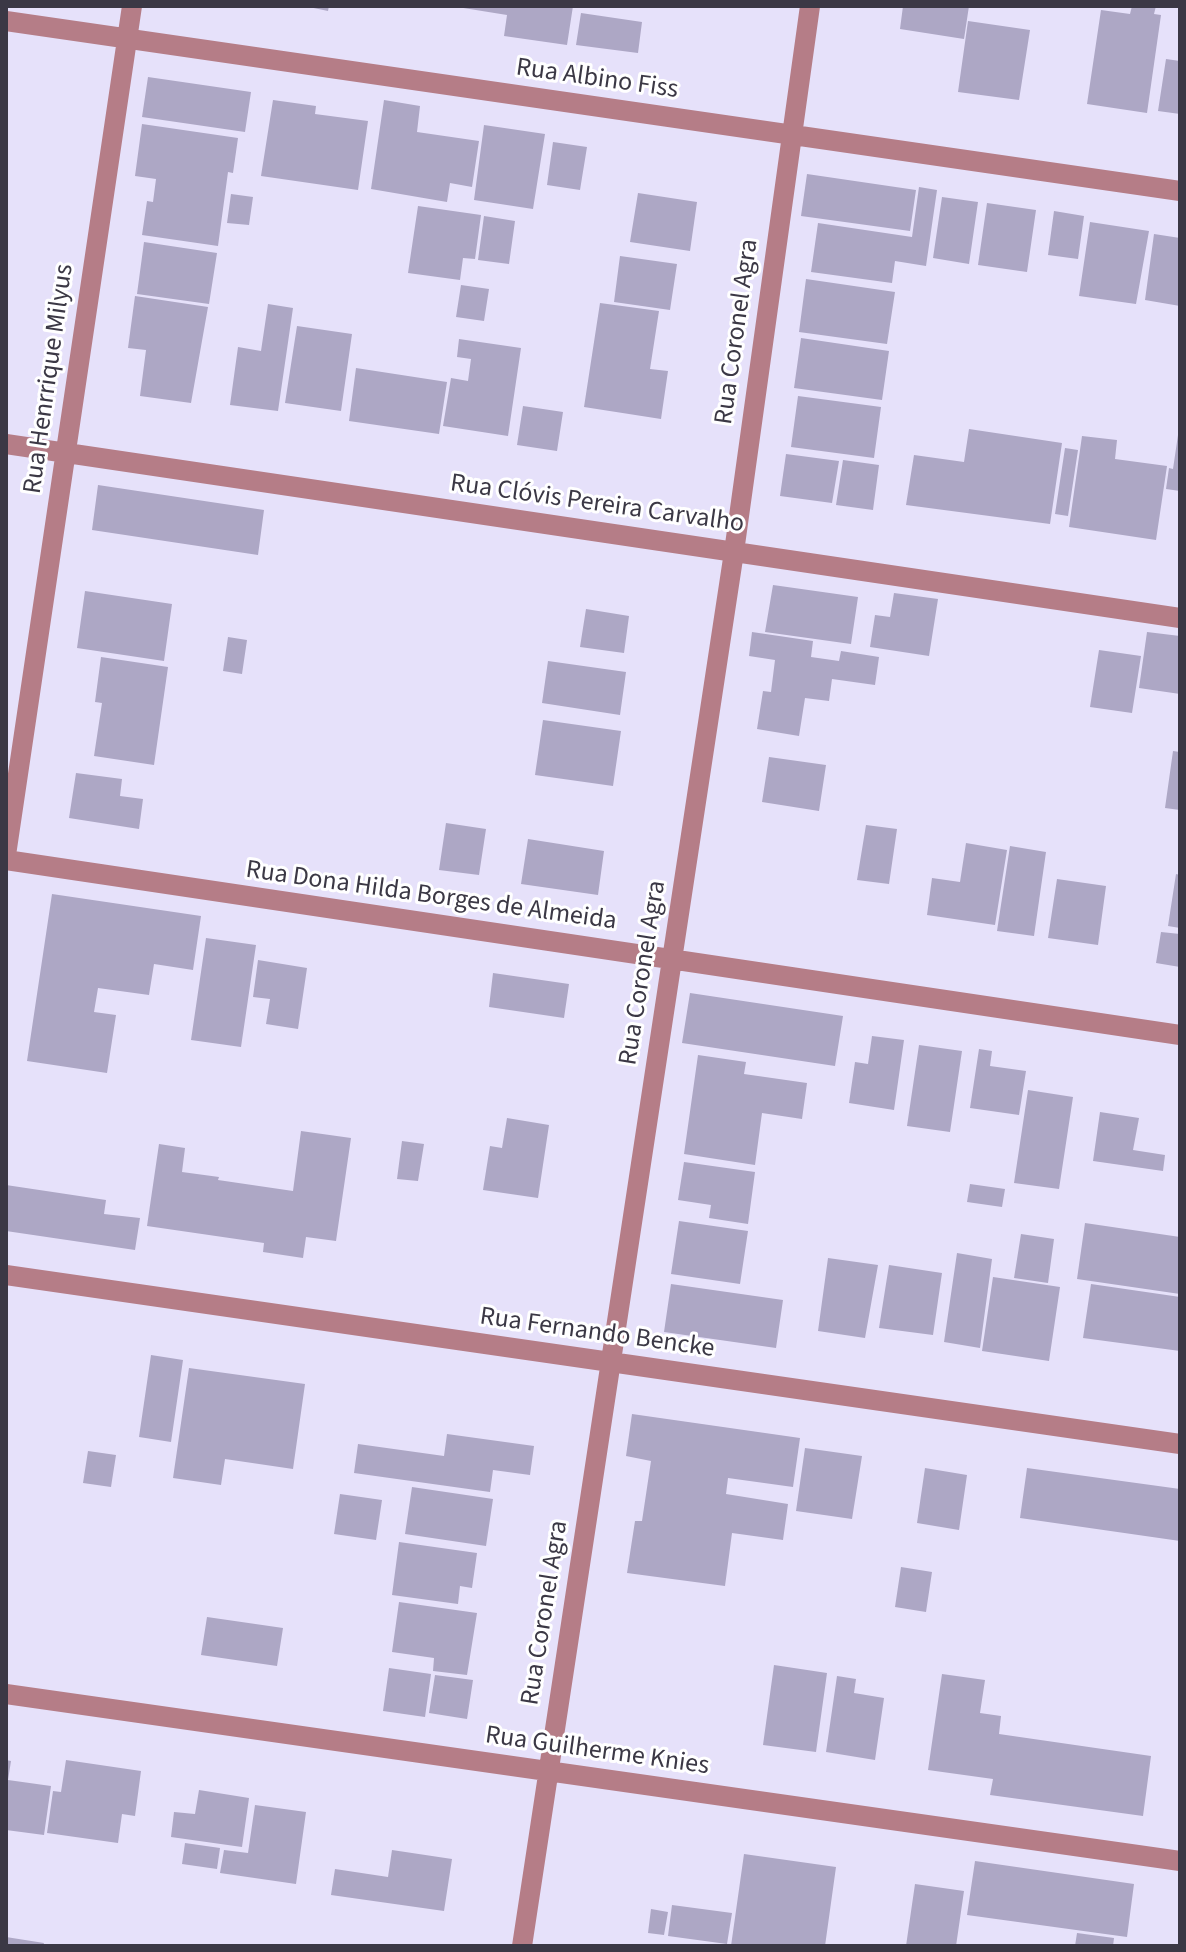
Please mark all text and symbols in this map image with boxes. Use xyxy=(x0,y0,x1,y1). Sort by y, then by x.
street label: Rua Albino Fiss xyxy=(514,53,680,107)
street label: Rua Coronel Agra xyxy=(710,237,766,427)
street label: Rua Henrrique Milyus xyxy=(18,262,82,496)
street label: Rua Clóvis Pereira Carvalho xyxy=(448,469,746,541)
street label: Rua Dona Hilda Borges de Almeida xyxy=(244,856,618,938)
street label: Rua Coronel Agra xyxy=(614,878,674,1068)
street label: Rua Fernando Bencke xyxy=(478,1302,716,1366)
street label: Rua Coronel Agra xyxy=(516,1518,576,1708)
street label: Rua Guilherme Knies xyxy=(483,1721,711,1783)

